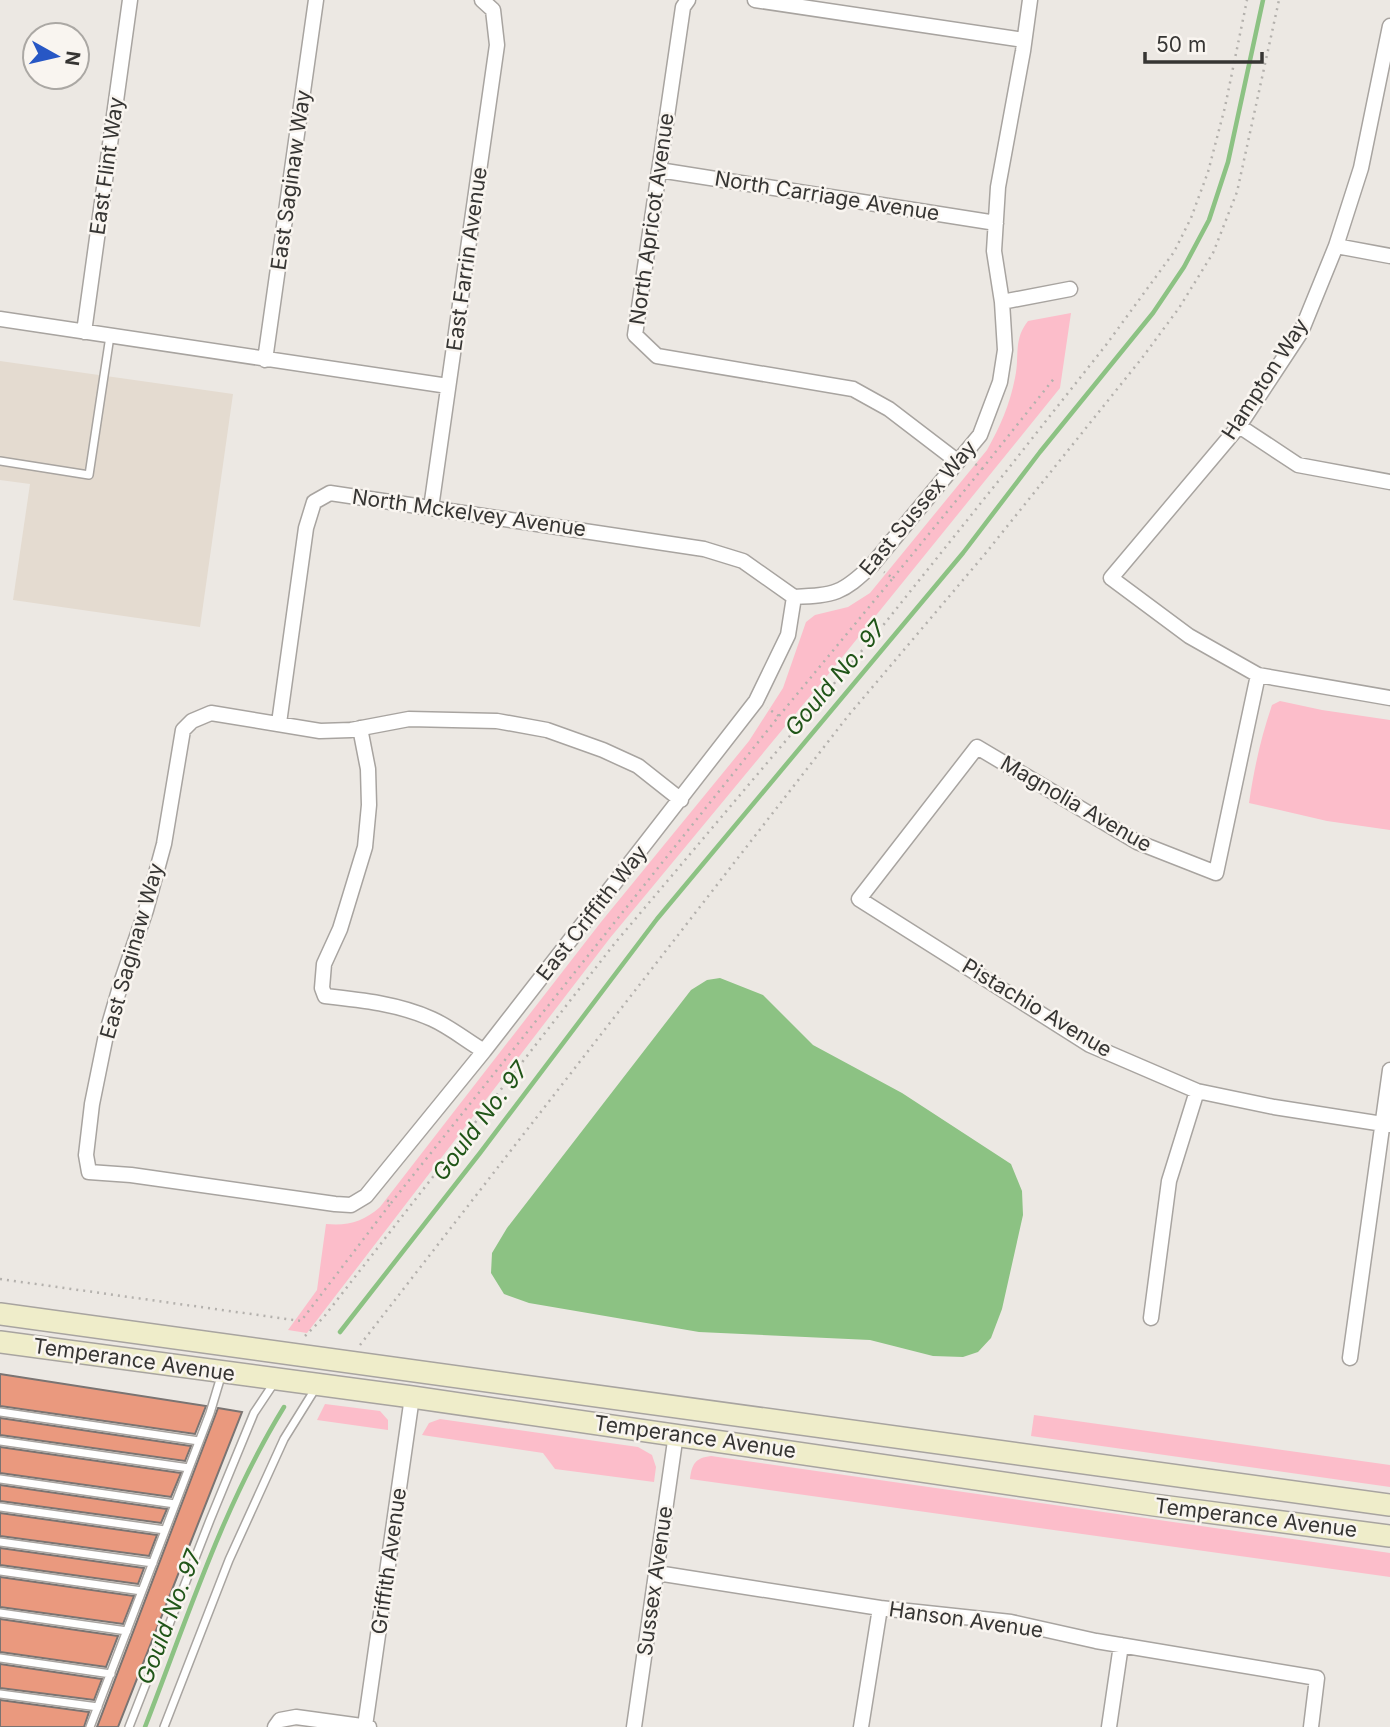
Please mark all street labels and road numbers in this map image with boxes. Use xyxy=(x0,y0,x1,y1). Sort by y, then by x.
street label: East Saginaw Way xyxy=(265,88,316,272)
street label: East Flint Way xyxy=(84,95,129,236)
street label: North Apricot Avenue xyxy=(624,111,679,326)
street label: East Farrin Avenue xyxy=(441,165,492,353)
street label: North Carriage Avenue xyxy=(713,165,941,226)
street label: Hampton Way xyxy=(1216,313,1313,444)
street label: East Sussex Way xyxy=(854,435,981,580)
street label: North Mckelvey Avenue xyxy=(350,484,588,541)
street label: Magnolia Avenue xyxy=(996,750,1156,857)
street label: East Criffith Way xyxy=(531,840,652,985)
street label: East Saginaw Way xyxy=(94,860,169,1042)
street label: Pistachio Avenue xyxy=(958,953,1117,1062)
street label: Temperance Avenue xyxy=(31,1333,237,1386)
street label: Temperance Avenue xyxy=(592,1410,798,1463)
street label: Griffith Avenue xyxy=(366,1486,411,1636)
street label: Temperance Avenue xyxy=(1153,1493,1359,1542)
street label: Sussex Avenue xyxy=(632,1504,677,1657)
street label: Hanson Avenue xyxy=(887,1596,1045,1643)

